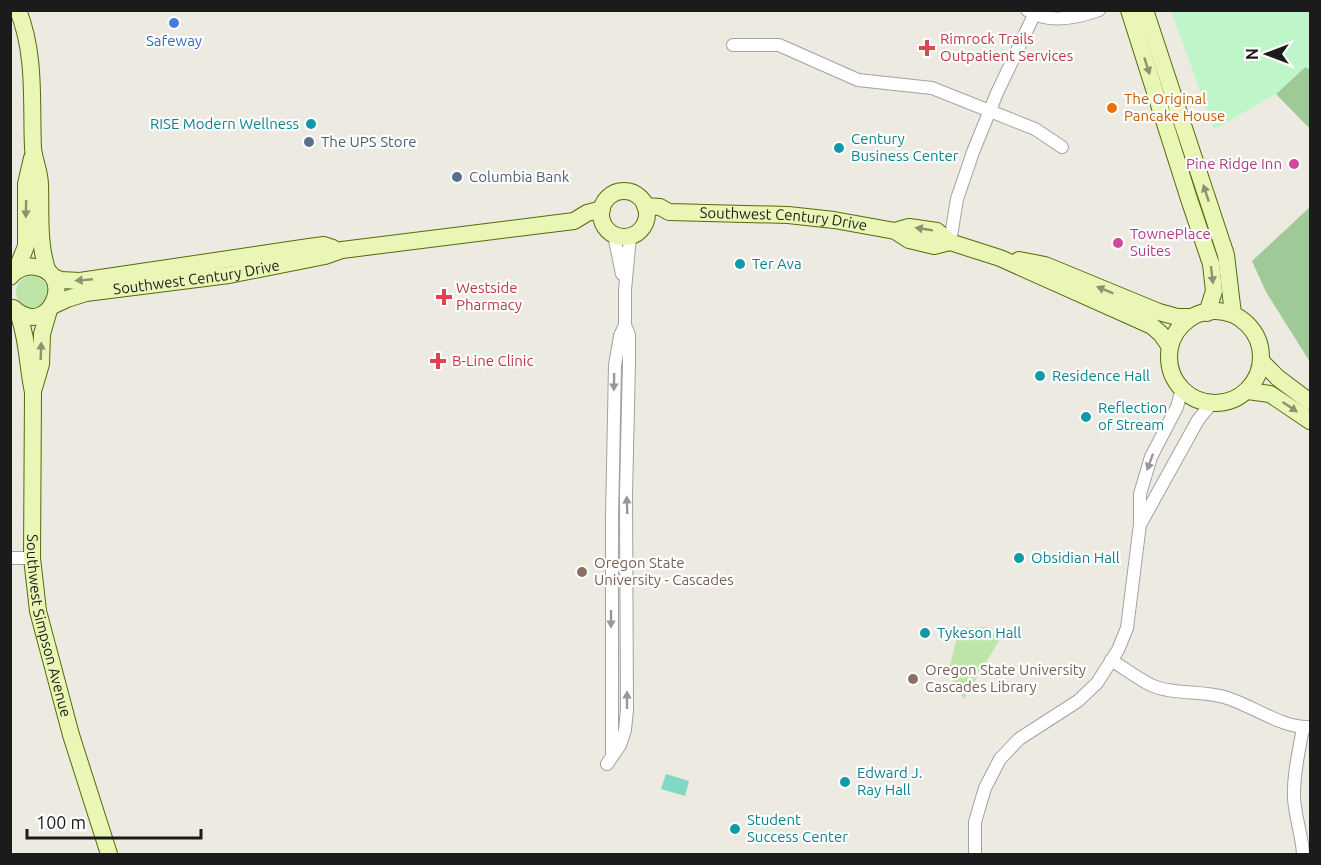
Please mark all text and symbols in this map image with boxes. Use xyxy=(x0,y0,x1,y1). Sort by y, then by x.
marker: Safeway xyxy=(167,16,181,30)
north arrow xyxy=(1237,24,1297,84)
place label: Rimrock Trails Outpatient Services xyxy=(940,30,1073,64)
place label: Safeway xyxy=(146,32,202,49)
marker: Rimrock Trails Outpatient Services xyxy=(918,39,936,57)
text: N xyxy=(1243,48,1261,60)
one-way arrow xyxy=(1143,57,1152,75)
place label: The Original Pancake House xyxy=(1124,90,1225,124)
marker: The Original Pancake House xyxy=(1105,101,1119,115)
place label: RISE Modern Wellness xyxy=(150,115,299,132)
marker: RISE Modern Wellness xyxy=(304,117,318,131)
place label: Century Business Center xyxy=(851,130,959,164)
place label: The UPS Store xyxy=(321,133,417,150)
marker: The UPS Store xyxy=(302,135,316,149)
marker: Century Business Center xyxy=(832,141,846,155)
place label: Pine Ridge Inn xyxy=(1186,155,1282,172)
marker: Pine Ridge Inn xyxy=(1287,157,1301,171)
place label: Columbia Bank xyxy=(469,168,570,185)
marker: Columbia Bank xyxy=(450,170,464,184)
one-way arrow xyxy=(1200,184,1210,202)
one-way arrow xyxy=(21,199,31,218)
street label: Southwest Century Drive xyxy=(699,204,869,234)
one-way arrow xyxy=(915,225,934,234)
place label: TownePlace Suites xyxy=(1130,225,1211,259)
marker: TownePlace Suites xyxy=(1111,236,1125,250)
place label: Ter Ava xyxy=(752,255,802,272)
street label: Southwest Century Drive xyxy=(112,256,281,298)
marker: Ter Ava xyxy=(733,257,747,271)
one-way arrow xyxy=(1208,266,1217,285)
one-way arrow xyxy=(75,275,94,285)
place label: Westside Pharmacy xyxy=(456,279,522,313)
one-way arrow xyxy=(1095,285,1113,295)
marker: Westside Pharmacy xyxy=(437,290,451,304)
one-way arrow xyxy=(36,342,46,361)
marker: B-Line Clinic xyxy=(429,352,447,370)
place label: B-Line Clinic xyxy=(452,352,533,369)
place label: Residence Hall xyxy=(1052,367,1150,384)
marker: Residence Hall xyxy=(1033,369,1047,383)
one-way arrow xyxy=(609,372,619,391)
place label: Reflection of Stream xyxy=(1098,399,1167,433)
one-way arrow xyxy=(1282,401,1298,413)
marker: Reflection of Stream xyxy=(1079,410,1093,424)
one-way arrow xyxy=(1145,453,1155,471)
one-way arrow xyxy=(622,495,631,514)
street label: Southwest Simpson Avenue xyxy=(24,534,75,719)
place label: Obsidian Hall xyxy=(1031,549,1120,566)
marker: Obsidian Hall xyxy=(1012,551,1026,565)
place label: Oregon State University - Cascades xyxy=(594,554,734,588)
marker: Oregon State University - Cascades xyxy=(575,565,589,579)
one-way arrow xyxy=(606,609,616,628)
place label: Tykeson Hall xyxy=(937,624,1021,641)
marker: Tykeson Hall xyxy=(918,626,932,640)
place label: Oregon State University Cascades Library xyxy=(925,661,1086,695)
marker: Oregon State University Cascades Library xyxy=(906,672,920,686)
one-way arrow xyxy=(622,690,632,709)
place label: Edward J. Ray Hall xyxy=(857,764,922,798)
marker: Edward J. Ray Hall xyxy=(838,775,852,789)
scale bar xyxy=(27,802,201,840)
place label: Student Success Center xyxy=(747,811,848,845)
text: 100 m xyxy=(36,812,86,832)
marker: Student Success Center xyxy=(728,822,742,836)

